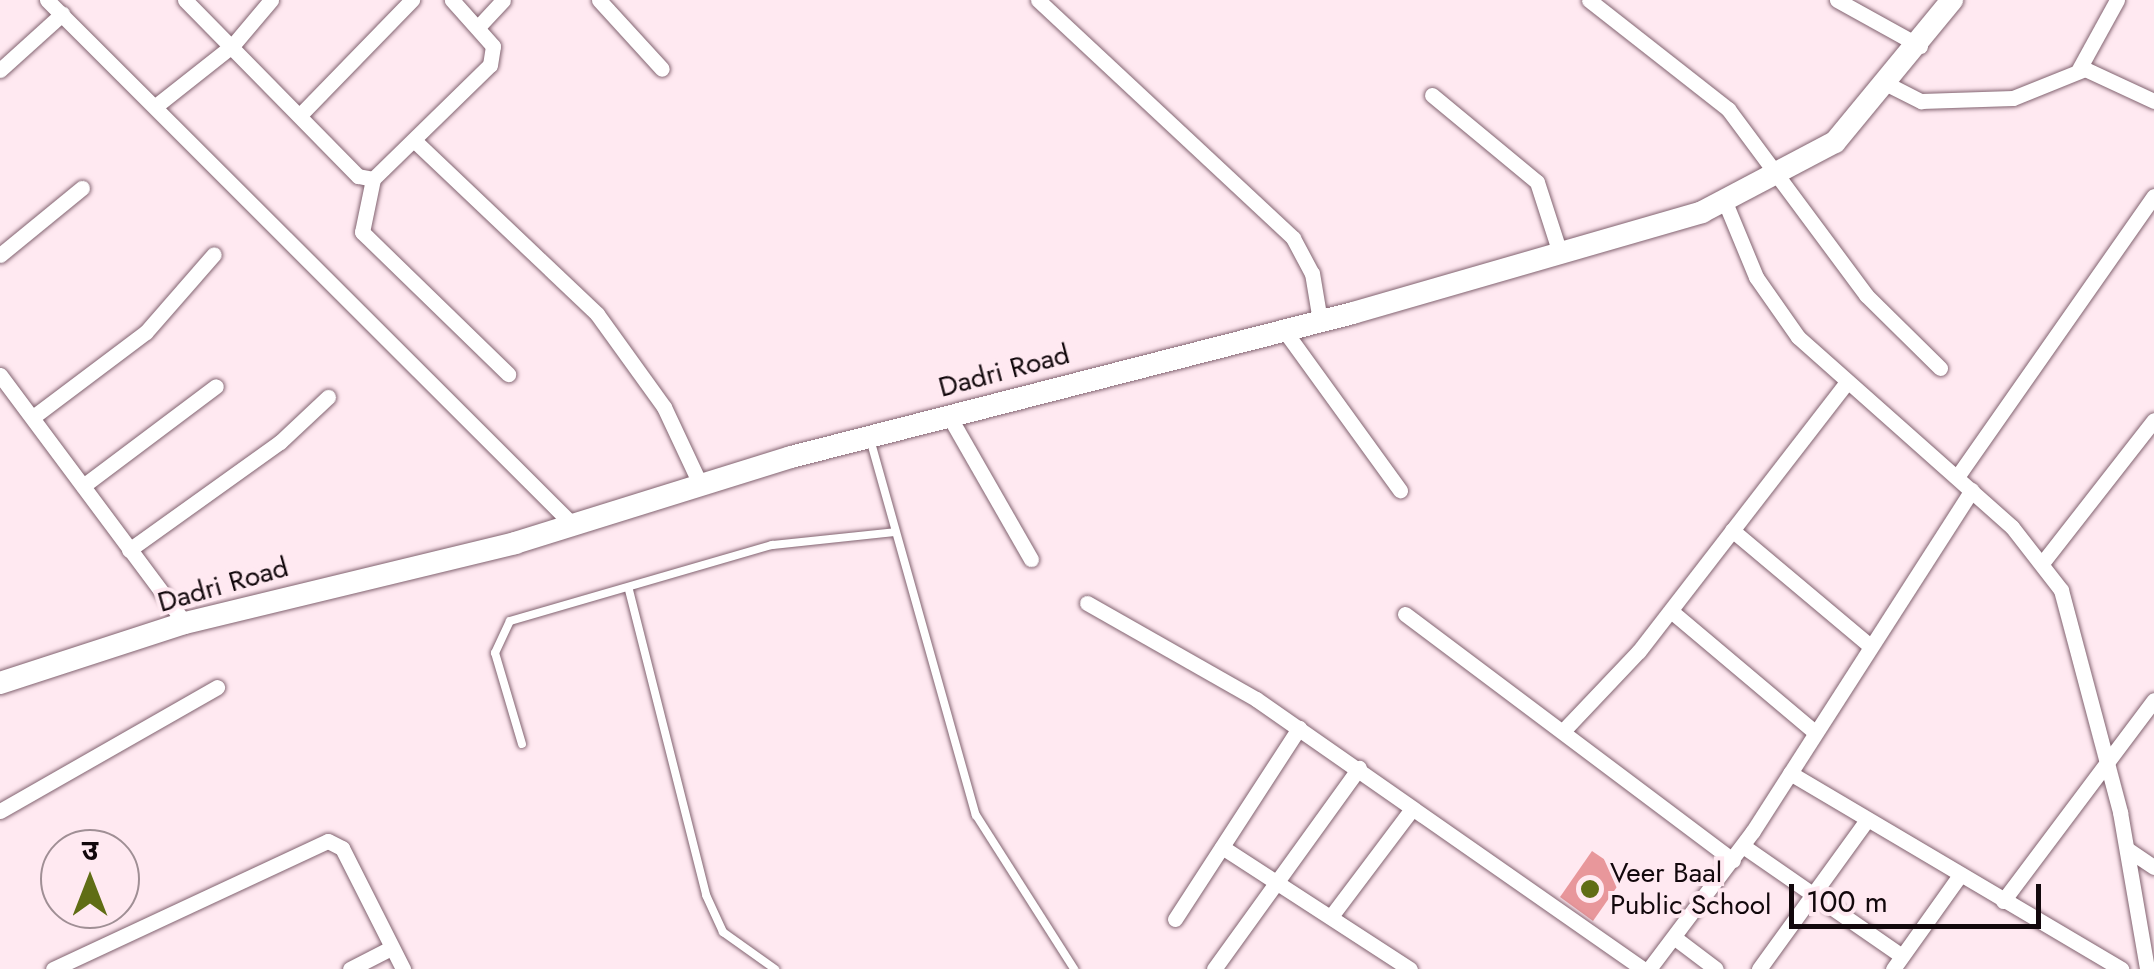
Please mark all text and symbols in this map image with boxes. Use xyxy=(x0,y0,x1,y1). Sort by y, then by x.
street label: Dadri Road xyxy=(935,337,1073,405)
street label: Dadri Road xyxy=(154,550,292,620)
north arrow xyxy=(40,829,140,929)
text: उ xyxy=(82,830,98,871)
place label: Veer Baal Public School xyxy=(1610,856,1771,922)
scale bar xyxy=(1794,864,2046,926)
marker: Veer Baal Public School xyxy=(1579,878,1601,900)
text: 100 m xyxy=(1806,880,1888,923)

